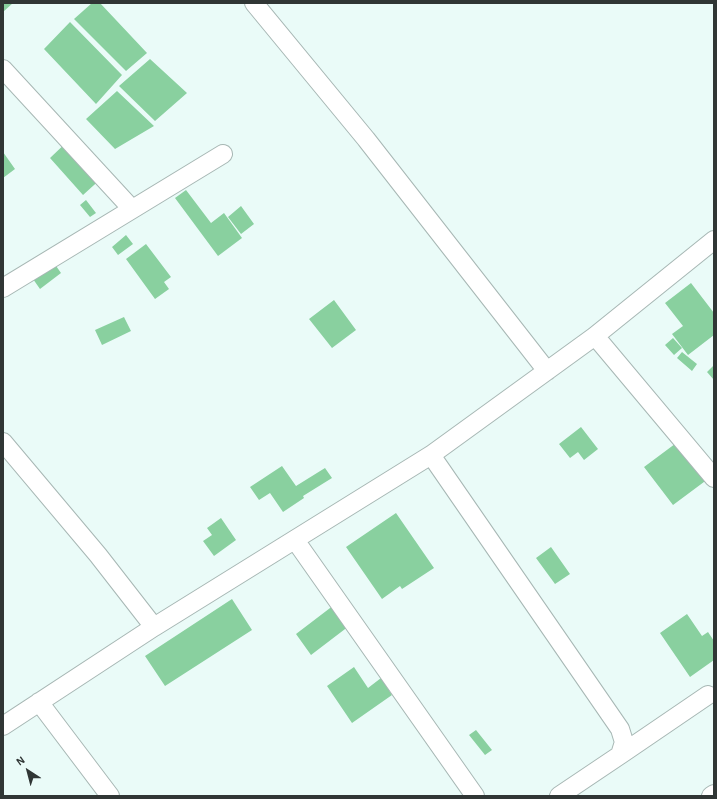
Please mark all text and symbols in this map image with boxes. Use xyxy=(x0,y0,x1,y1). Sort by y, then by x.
north arrow xyxy=(8,751,48,791)
text: N xyxy=(14,754,27,768)

